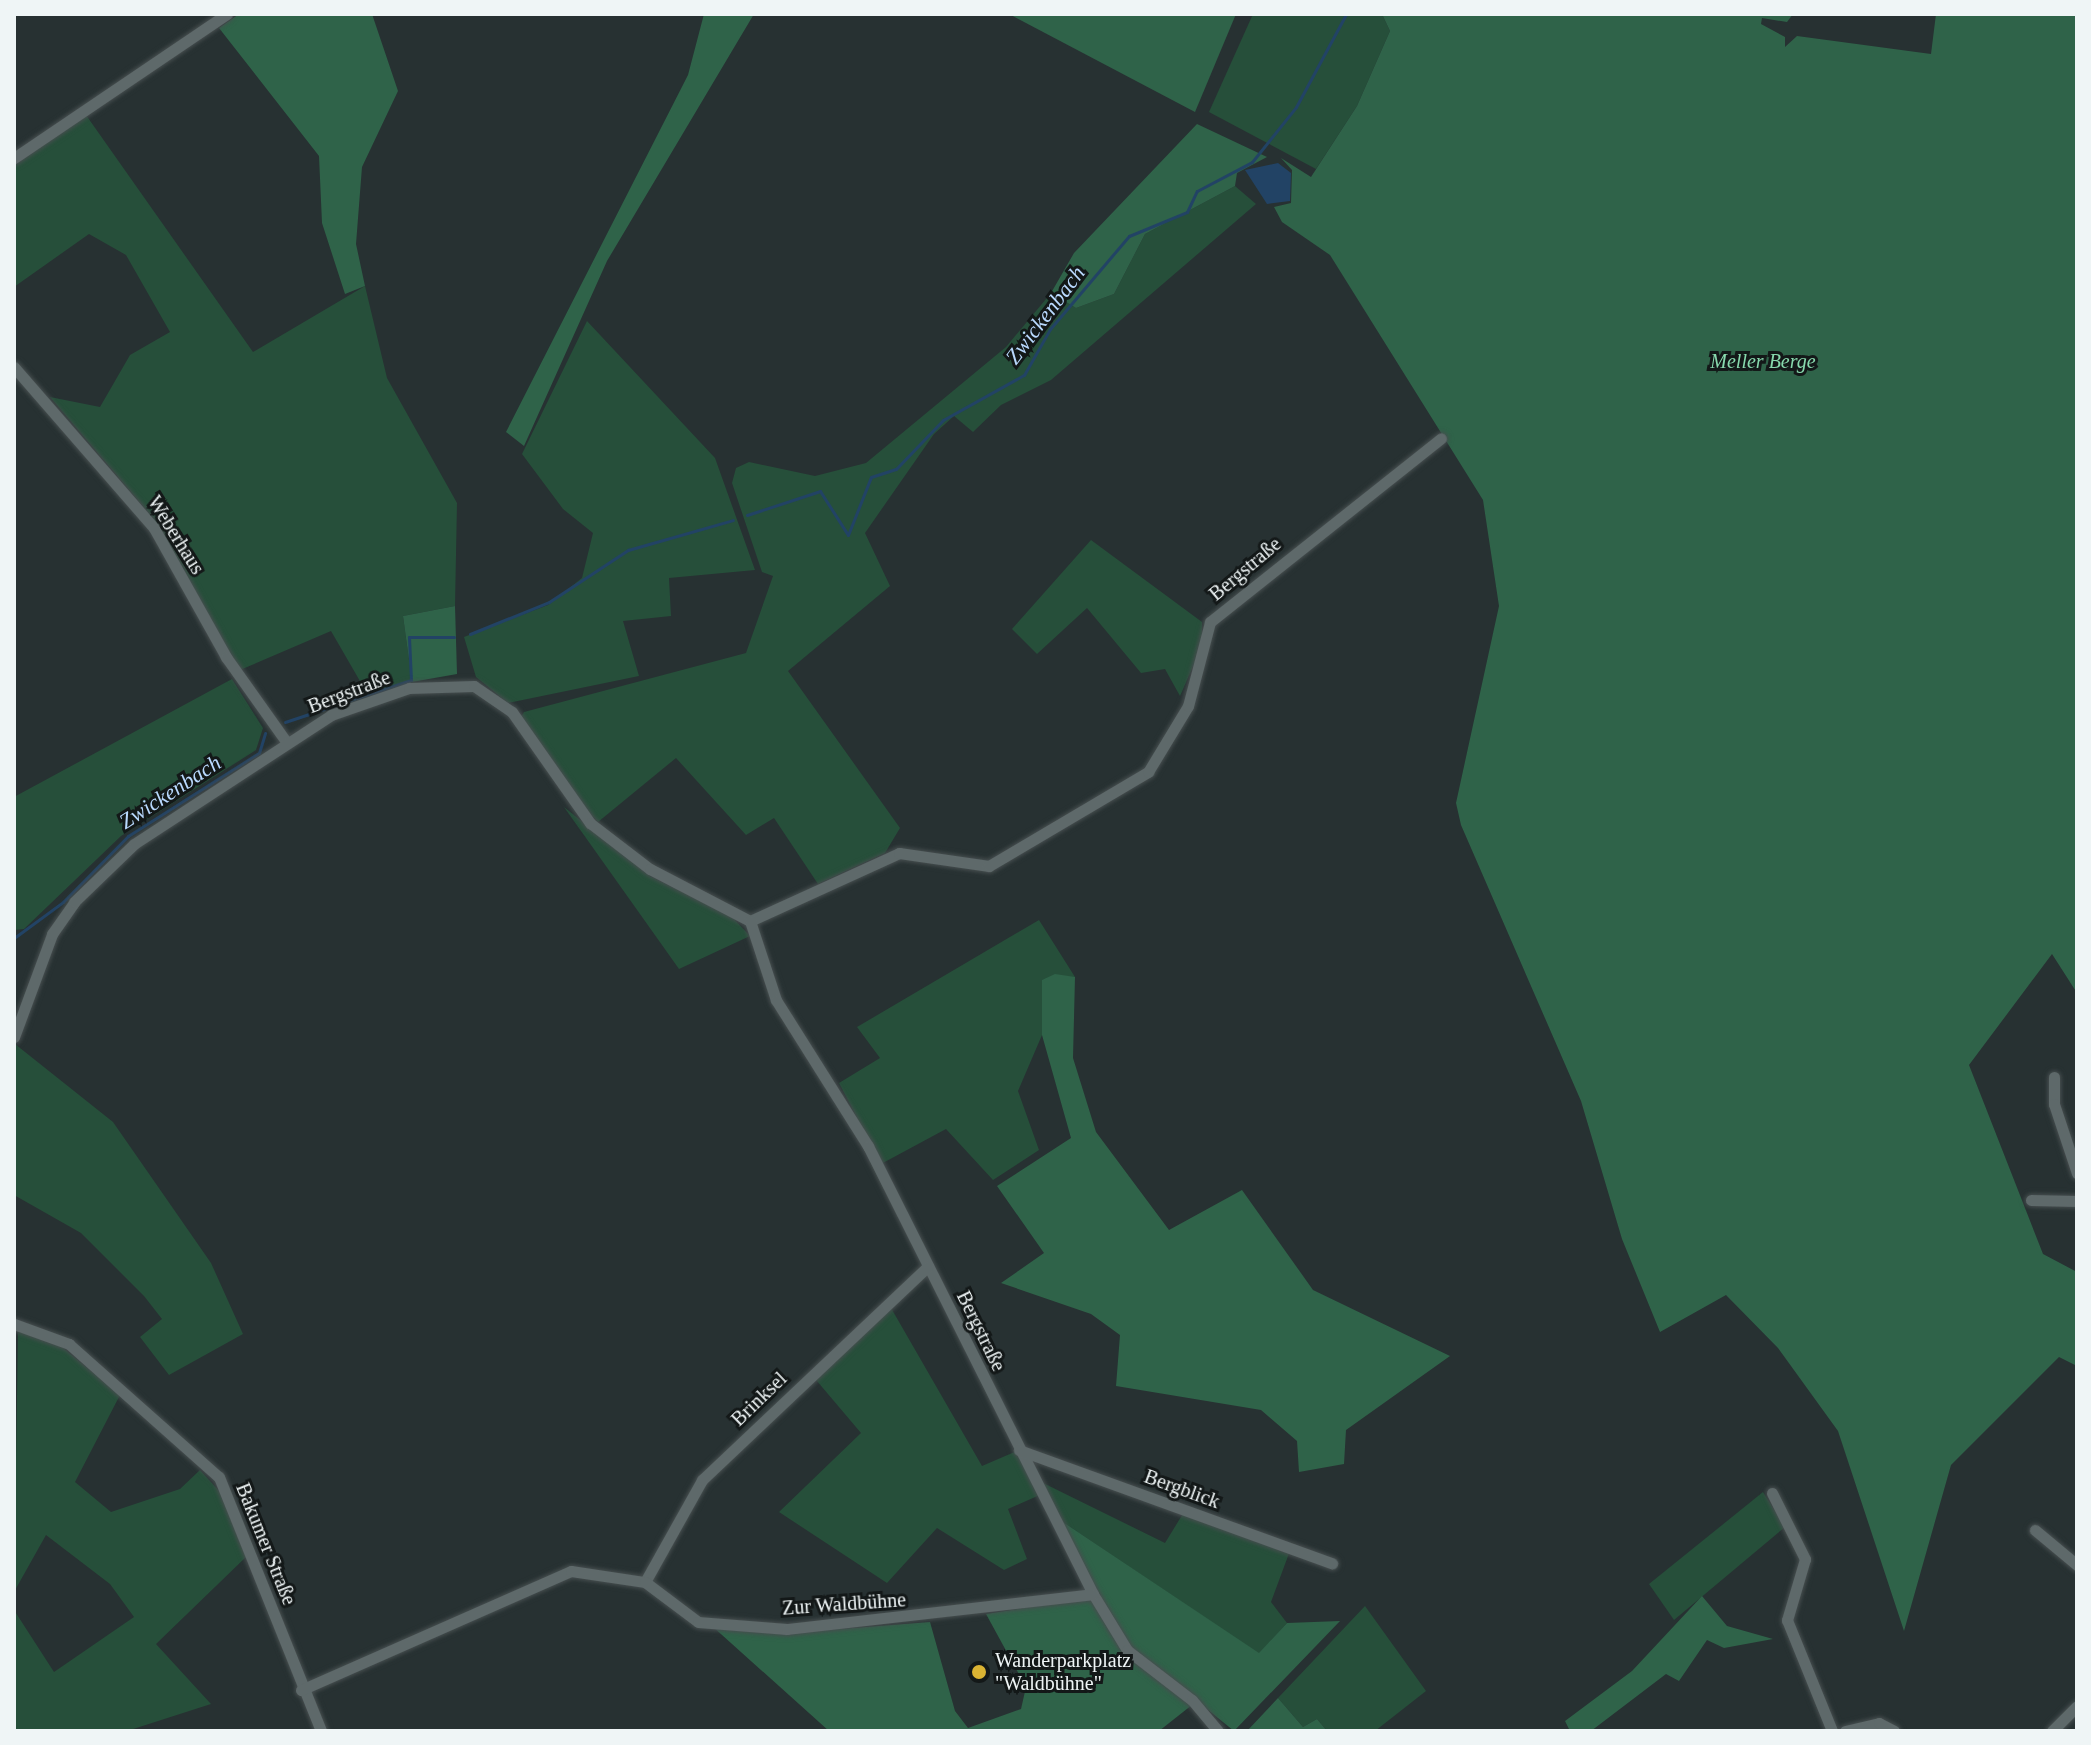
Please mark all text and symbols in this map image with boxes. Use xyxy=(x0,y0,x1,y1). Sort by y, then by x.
water label: Zwickenbach xyxy=(1000,261,1090,369)
park label: Meller Berge xyxy=(1710,349,1816,373)
street label: Weberhaus xyxy=(142,491,210,579)
street label: Bergstraße xyxy=(1204,532,1286,606)
street label: Bergstraße xyxy=(304,665,394,719)
water label: Zwickenbach xyxy=(114,749,226,835)
street label: Bergstraße xyxy=(951,1287,1011,1375)
street label: Brinksel xyxy=(726,1367,792,1431)
street label: Bergblick xyxy=(1141,1464,1223,1514)
street label: Bakumer Straße xyxy=(231,1480,301,1608)
street label: Zur Waldbühne xyxy=(781,1588,907,1620)
place label: Wanderparkplatz "Waldbühne" xyxy=(995,1648,1131,1695)
marker: Wanderparkplatz "Waldbühne" xyxy=(970,1663,988,1681)

